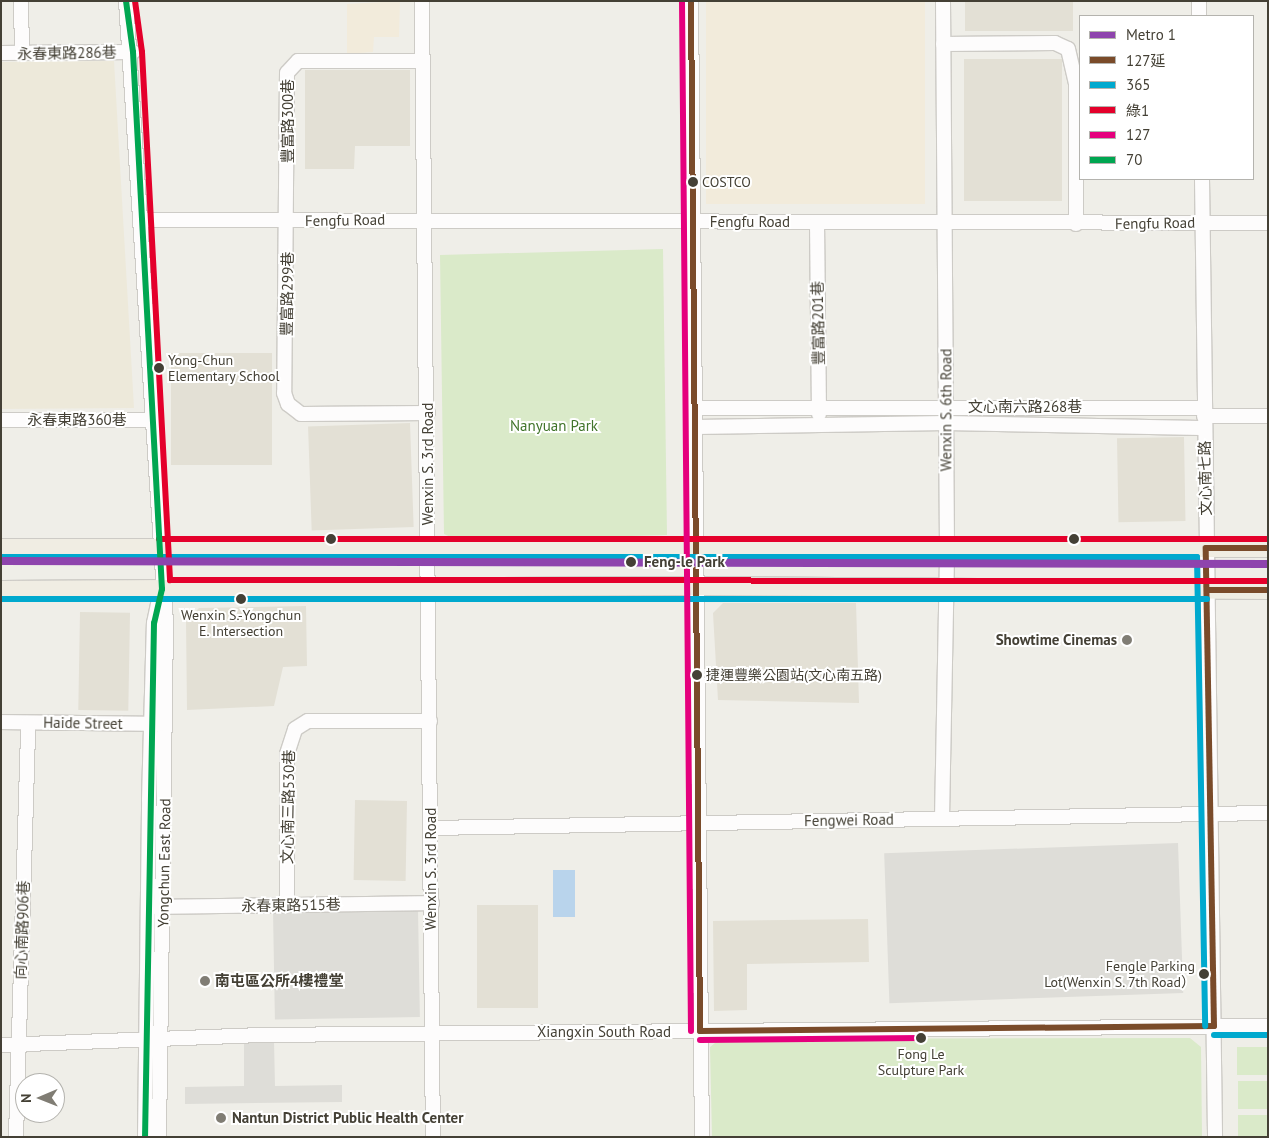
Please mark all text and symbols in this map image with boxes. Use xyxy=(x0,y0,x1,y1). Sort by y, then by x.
legend xyxy=(1079,15,1254,180)
text: Metro 1 xyxy=(1126,25,1176,44)
street label: 永春東路286巷 xyxy=(17,43,117,63)
text: 127延 xyxy=(1126,51,1166,70)
text: 365 xyxy=(1126,75,1151,94)
street label: 豐富路300巷 xyxy=(279,79,297,163)
text: 綠1 xyxy=(1126,101,1149,120)
text: 127 xyxy=(1126,125,1151,144)
text: 70 xyxy=(1126,150,1142,169)
place label: COSTCO xyxy=(702,174,751,190)
marker: COSTCO xyxy=(688,177,698,187)
street label: Fengfu Road xyxy=(305,210,385,230)
street label: Fengfu Road xyxy=(710,213,790,231)
street label: Fengfu Road xyxy=(1115,213,1195,233)
street label: 豐富路299巷 xyxy=(277,252,297,336)
street label: 豐富路201巷 xyxy=(808,281,828,365)
street label: Wenxin S. 6th Road xyxy=(937,348,955,472)
place label: Yong-Chun Elementary School xyxy=(168,352,280,384)
marker: Yong-Chun Elementary School xyxy=(154,363,164,373)
street label: 文心南六路268巷 xyxy=(968,398,1082,416)
street label: Wenxin S. 3rd Road xyxy=(419,402,437,526)
street label: 永春東路360巷 xyxy=(27,411,127,429)
park label: Nanyuan Park xyxy=(510,417,598,435)
street label: 文心南七路 xyxy=(1195,440,1215,516)
unlabelled marker xyxy=(326,534,336,544)
unlabelled marker xyxy=(1069,534,1079,544)
marker: Feng-le Park xyxy=(622,553,640,571)
place label: Feng-le Park xyxy=(644,553,725,571)
marker: Wenxin S.-Yongchun E. Intersection xyxy=(236,594,246,604)
place label: Wenxin S.-Yongchun E. Intersection xyxy=(181,607,301,640)
place label: Showtime Cinemas xyxy=(995,631,1117,649)
marker: Showtime Cinemas xyxy=(1121,634,1133,646)
place label: 捷運豐樂公園站(文心南五路) xyxy=(706,667,882,683)
marker: 捷運豐樂公園站(文心南五路) xyxy=(692,670,702,680)
street label: Haide Street xyxy=(43,713,123,733)
street label: 文心南三路530巷 xyxy=(278,750,298,864)
street label: Yongchun East Road xyxy=(154,798,174,928)
street label: Wenxin S. 3rd Road xyxy=(422,807,440,931)
street label: Fengwei Road xyxy=(804,810,894,830)
street label: 向心南路906巷 xyxy=(11,880,33,980)
street label: 永春東路515巷 xyxy=(241,895,341,915)
place label: Fengle Parking Lot(Wenxin S. 7th Road） xyxy=(1043,958,1195,990)
marker: Fengle Parking Lot(Wenxin S. 7th Road） xyxy=(1199,969,1209,979)
place label: 南屯區公所4樓禮堂 xyxy=(215,972,344,990)
marker: 南屯區公所4樓禮堂 xyxy=(199,975,211,987)
street label: Xiangxin South Road xyxy=(537,1023,671,1041)
marker: Fong Le Sculpture Park xyxy=(916,1033,926,1043)
place label: Fong Le Sculpture Park xyxy=(878,1046,964,1078)
north arrow xyxy=(15,1073,65,1123)
text: N xyxy=(17,1093,35,1103)
place label: Nantun District Public Health Center xyxy=(232,1109,464,1127)
marker: Nantun District Public Health Center xyxy=(214,1111,228,1125)

